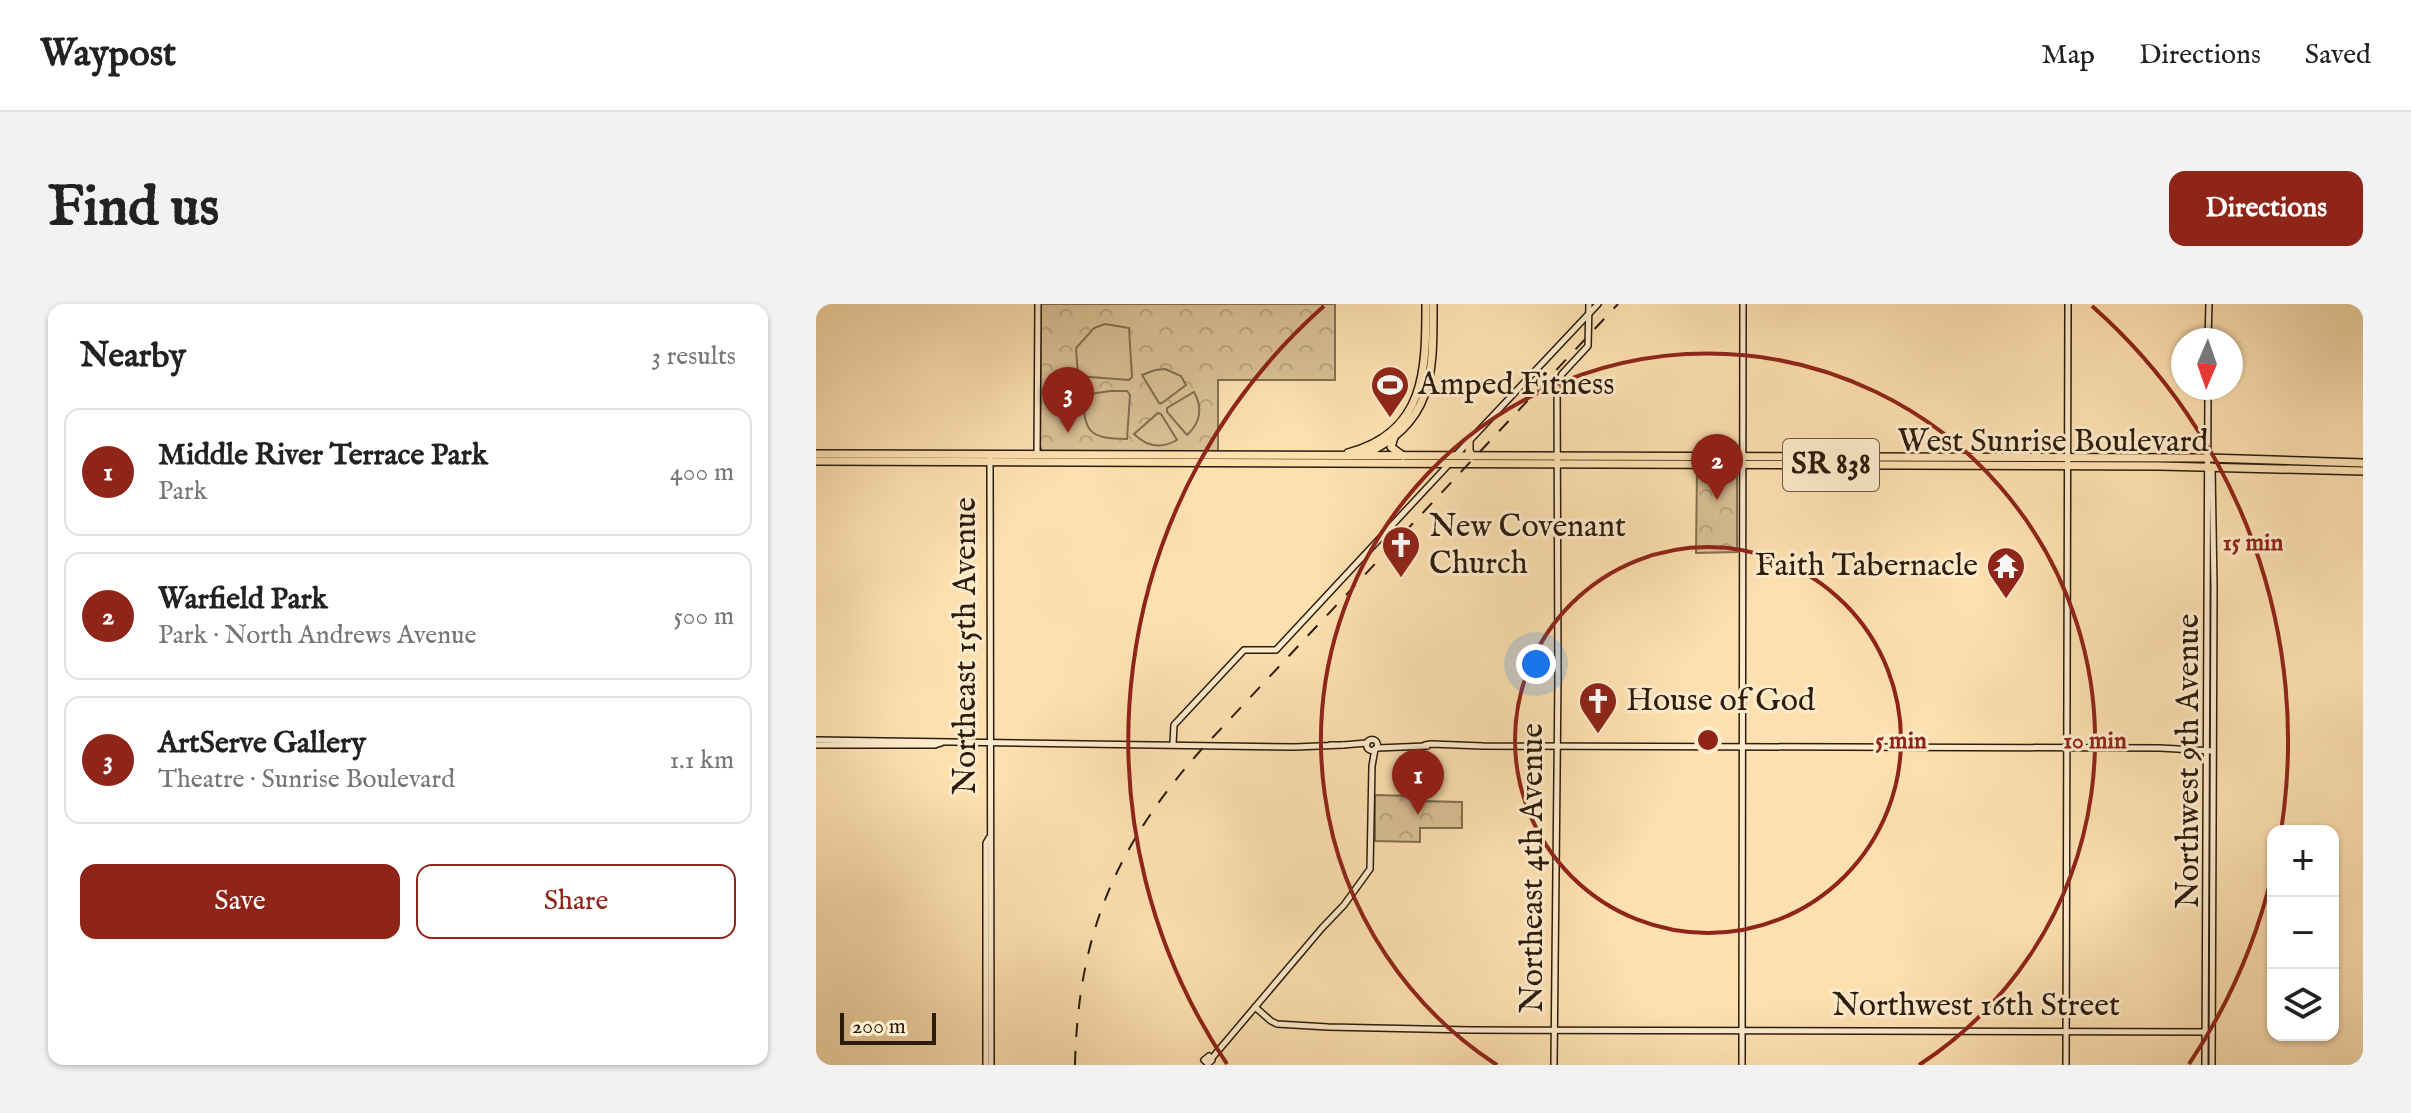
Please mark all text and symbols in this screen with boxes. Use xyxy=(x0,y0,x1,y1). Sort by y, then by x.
text: Waypost xyxy=(40,31,176,79)
text: Map xyxy=(2041,38,2095,73)
text: Directions xyxy=(2139,38,2261,73)
text: Saved xyxy=(2305,38,2371,73)
button: Directions xyxy=(2169,171,2363,246)
text: Find us xyxy=(48,173,219,244)
north arrow xyxy=(2171,328,2243,400)
text: Nearby xyxy=(80,335,186,378)
text: 3 results xyxy=(651,340,736,373)
sports icon: Amped Fitness xyxy=(1369,364,1411,419)
place label: Amped Fitness xyxy=(1417,365,1614,406)
pin: 3 xyxy=(1042,367,1094,433)
street label: West Sunrise Boulevard xyxy=(1897,422,2209,463)
pin: 2 xyxy=(1691,434,1743,500)
text: Middle River Terrace Park xyxy=(158,437,488,475)
road number: SR 838 xyxy=(1783,439,1879,491)
text: 1 xyxy=(103,456,113,489)
text: 400 m xyxy=(670,456,734,489)
text: Park xyxy=(158,475,207,508)
street label: Northeast 15th Avenue xyxy=(946,497,987,795)
place label: New Covenant Church xyxy=(1429,507,1626,585)
church icon: New Covenant Church xyxy=(1380,524,1422,579)
text: 15 min xyxy=(2223,528,2284,559)
temple icon: Faith Tabernacle xyxy=(1985,545,2027,600)
place label: Faith Tabernacle xyxy=(1755,546,1978,587)
text: Warfield Park xyxy=(158,581,328,619)
text: 2 xyxy=(102,600,114,633)
text: 500 m xyxy=(673,600,734,633)
street label: Northwest 9th Avenue xyxy=(2169,614,2210,908)
text: Park · North Andrews Avenue xyxy=(158,619,476,652)
your location xyxy=(1516,644,1556,684)
church icon: House of God xyxy=(1577,680,1619,735)
place label: House of God xyxy=(1626,681,1816,722)
street label: Northeast 4th Avenue xyxy=(1513,723,1554,1013)
text: ArtServe Gallery xyxy=(158,725,366,763)
centre of rings xyxy=(1694,726,1722,754)
text: 5 min xyxy=(1875,726,1927,757)
text: 10 min xyxy=(2063,726,2127,757)
text: 3 xyxy=(103,744,113,777)
text: 1.1 km xyxy=(669,744,734,777)
pin: 1 xyxy=(1392,749,1444,815)
text: Theatre · Sunrise Boulevard xyxy=(158,763,455,796)
map controls xyxy=(2267,825,2339,1041)
button: + xyxy=(2267,825,2339,897)
button: Save xyxy=(80,864,400,939)
button: Share xyxy=(416,864,736,939)
button: − xyxy=(2267,897,2339,969)
button: layers xyxy=(2267,969,2339,1041)
street label: Northwest 16th Street xyxy=(1832,986,2120,1027)
scale bar xyxy=(840,1009,936,1045)
text: 200 m xyxy=(852,1013,906,1041)

